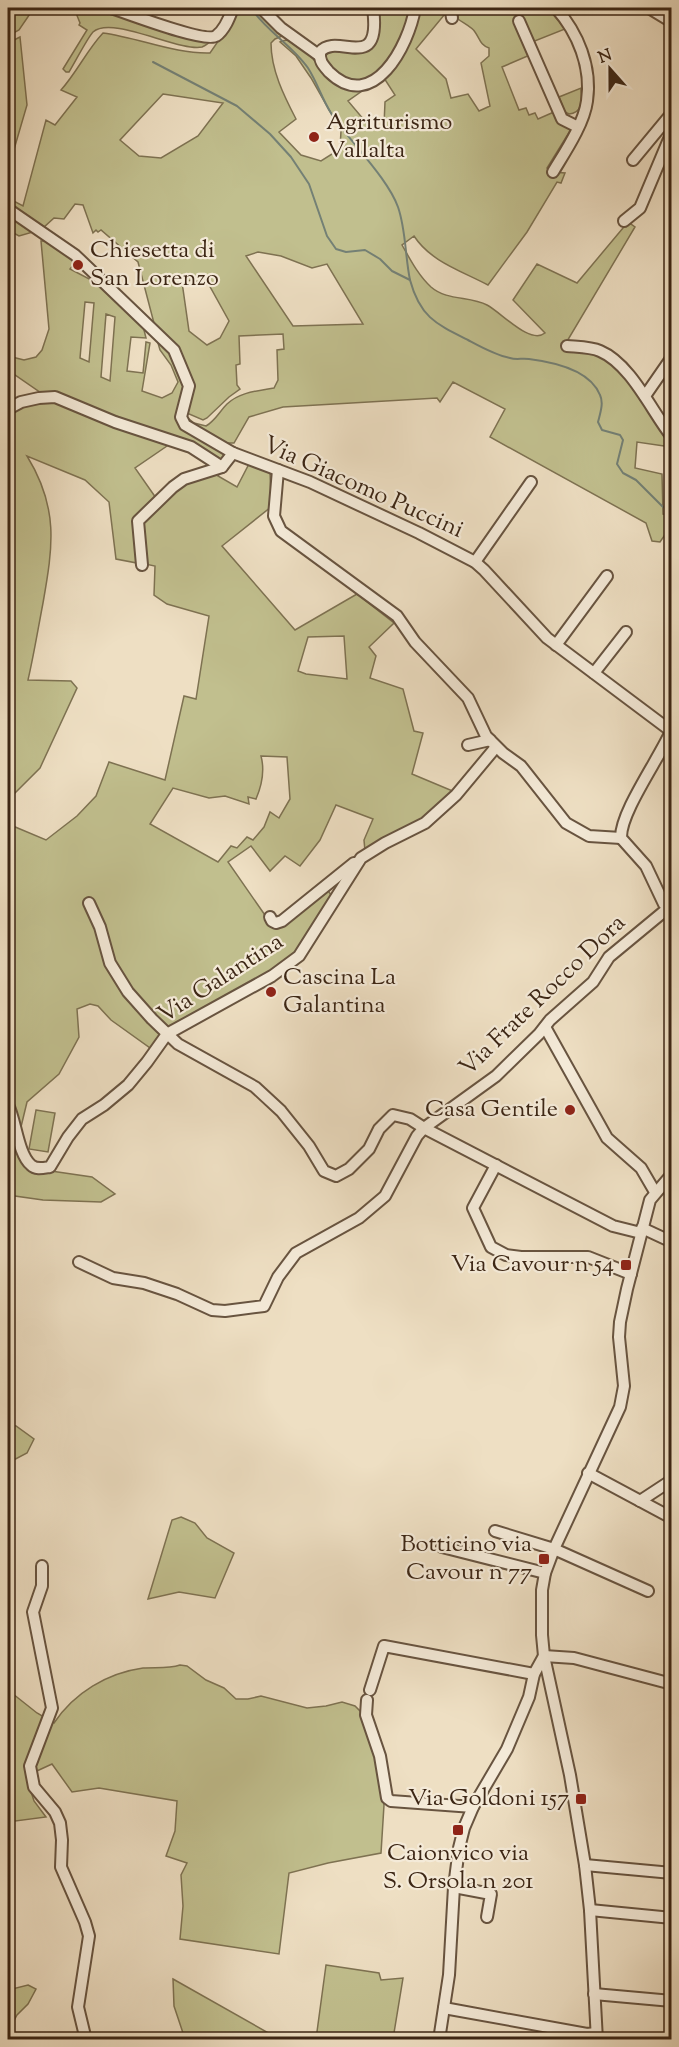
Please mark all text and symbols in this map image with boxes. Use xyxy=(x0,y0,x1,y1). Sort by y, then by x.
north arrow xyxy=(580,39,640,99)
text: N xyxy=(595,44,616,70)
place label: Agriturismo Vallalta xyxy=(326,106,452,168)
marker: Agriturismo Vallalta xyxy=(307,130,321,144)
place label: Chiesetta di San Lorenzo xyxy=(90,234,219,296)
marker: Chiesetta di San Lorenzo xyxy=(71,258,85,272)
street label: Via Giacomo Puccini xyxy=(257,428,469,548)
street label: Via Frate Rocco Dora xyxy=(452,907,634,1085)
street label: Via Galantina xyxy=(152,926,290,1032)
place label: Cascina La Galantina xyxy=(283,961,396,1023)
marker: Cascina La Galantina xyxy=(264,985,278,999)
place label: Casa Gentile xyxy=(425,1093,558,1127)
marker: Casa Gentile xyxy=(563,1103,577,1117)
place label: Via Cavour n 54 xyxy=(451,1248,614,1282)
marker: Via Cavour n 54 xyxy=(619,1258,633,1272)
place label: Botticino via Cavour n 77 xyxy=(400,1528,532,1590)
marker: Botticino via Cavour n 77 xyxy=(537,1552,551,1566)
place label: Via Goldoni 157 xyxy=(408,1782,569,1816)
marker: Via Goldoni 157 xyxy=(574,1792,588,1806)
marker: Caionvico via S. Orsola n 201 xyxy=(451,1823,465,1837)
place label: Caionvico via S. Orsola n 201 xyxy=(383,1837,533,1899)

